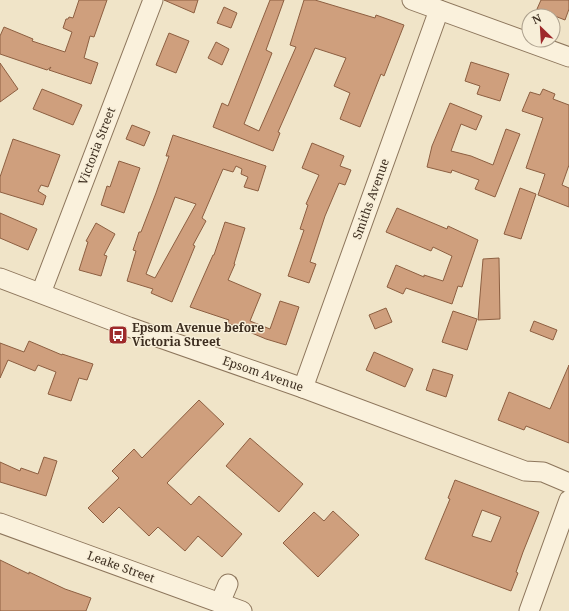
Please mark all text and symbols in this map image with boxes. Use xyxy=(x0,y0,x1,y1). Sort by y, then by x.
north arrow xyxy=(521,8,561,48)
text: N xyxy=(529,10,544,27)
street label: Victoria Street xyxy=(74,105,119,187)
street label: Smiths Avenue xyxy=(348,156,393,242)
place label: Epsom Avenue before Victoria Street xyxy=(132,319,264,350)
bus stop icon: Epsom Avenue before Victoria Street xyxy=(107,324,129,346)
street label: Epsom Avenue xyxy=(220,352,306,395)
street label: Leake Street xyxy=(85,546,157,587)

